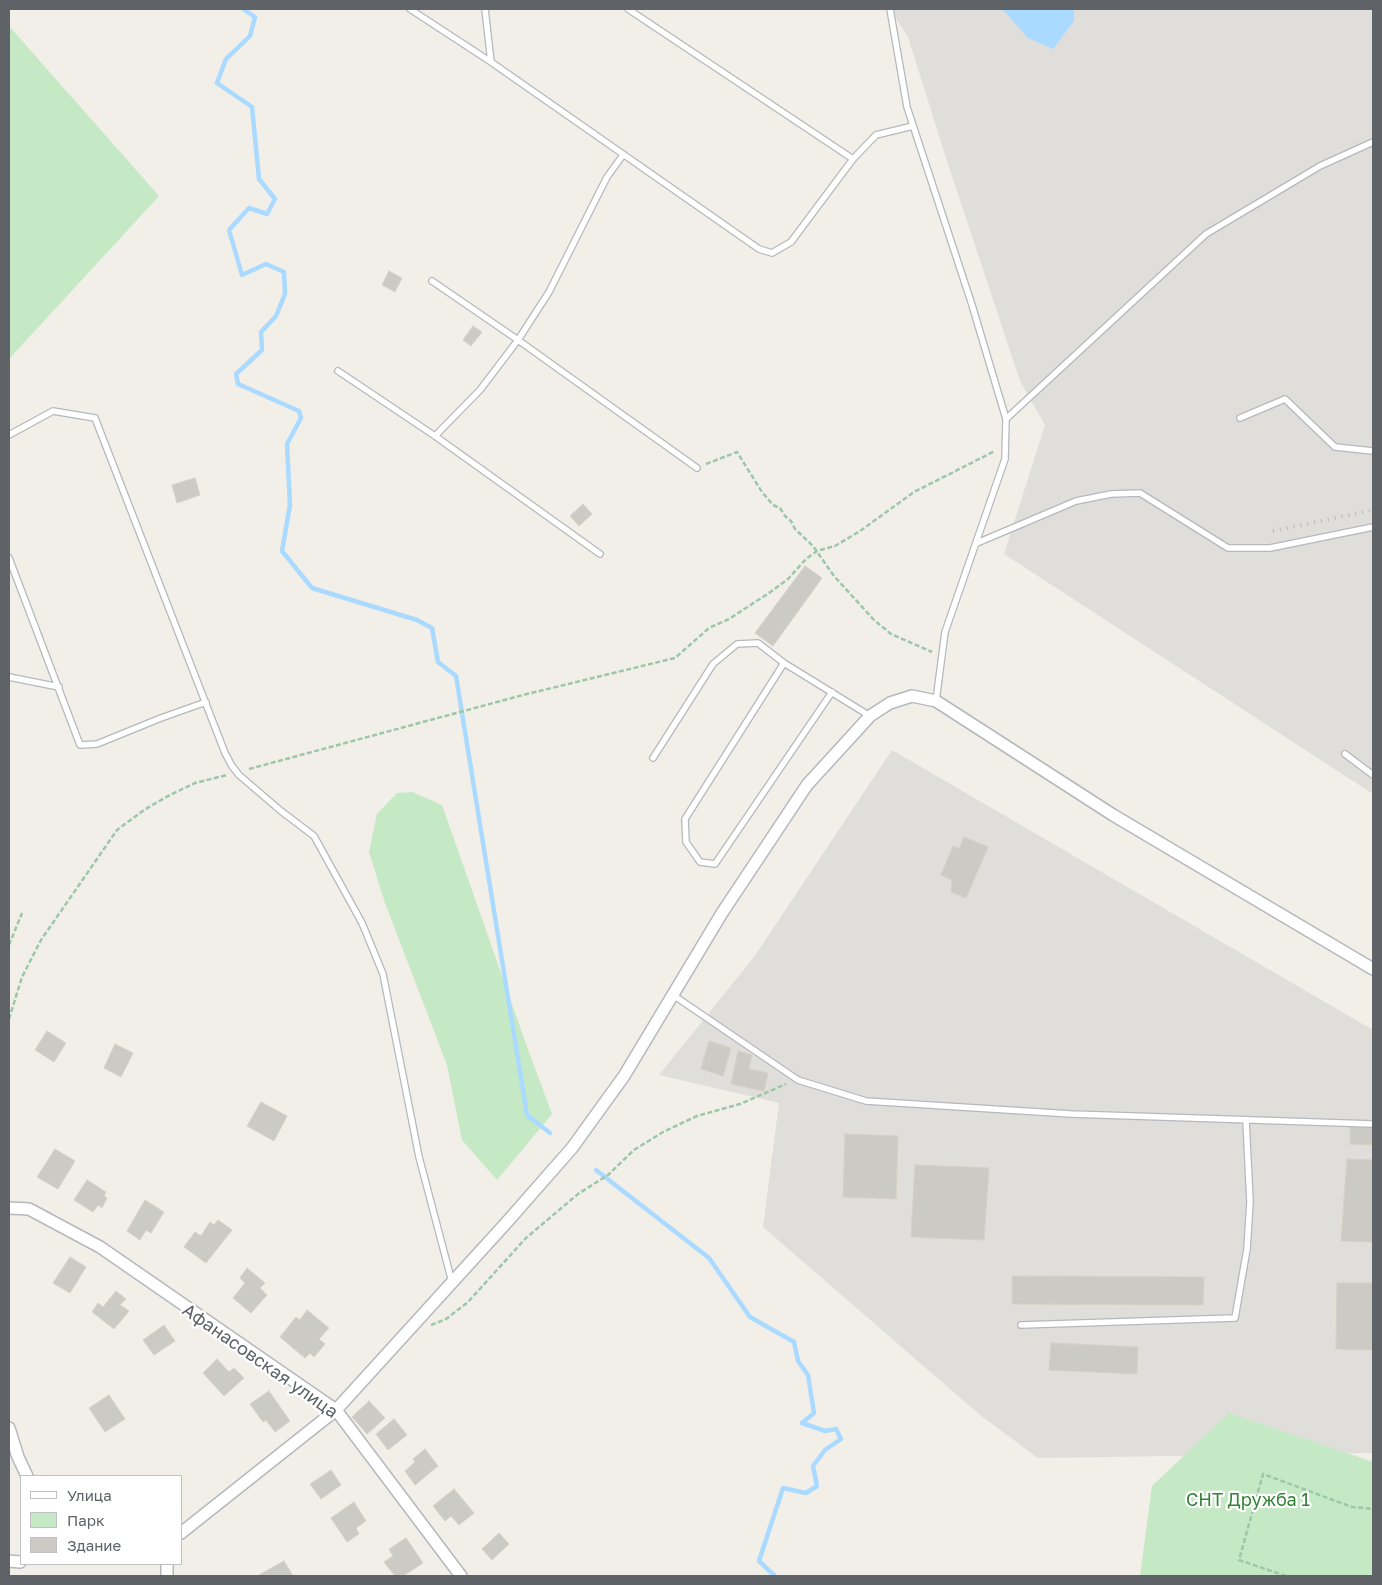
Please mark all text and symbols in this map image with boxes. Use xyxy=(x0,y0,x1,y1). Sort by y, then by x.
street label: Афанасовская улица xyxy=(178,1299,342,1423)
legend xyxy=(20,1475,182,1565)
text: Улица xyxy=(67,1486,112,1504)
park label: СНТ Дружба 1 xyxy=(1186,1489,1310,1511)
text: Парк xyxy=(67,1511,105,1529)
text: Здание xyxy=(67,1536,121,1554)

